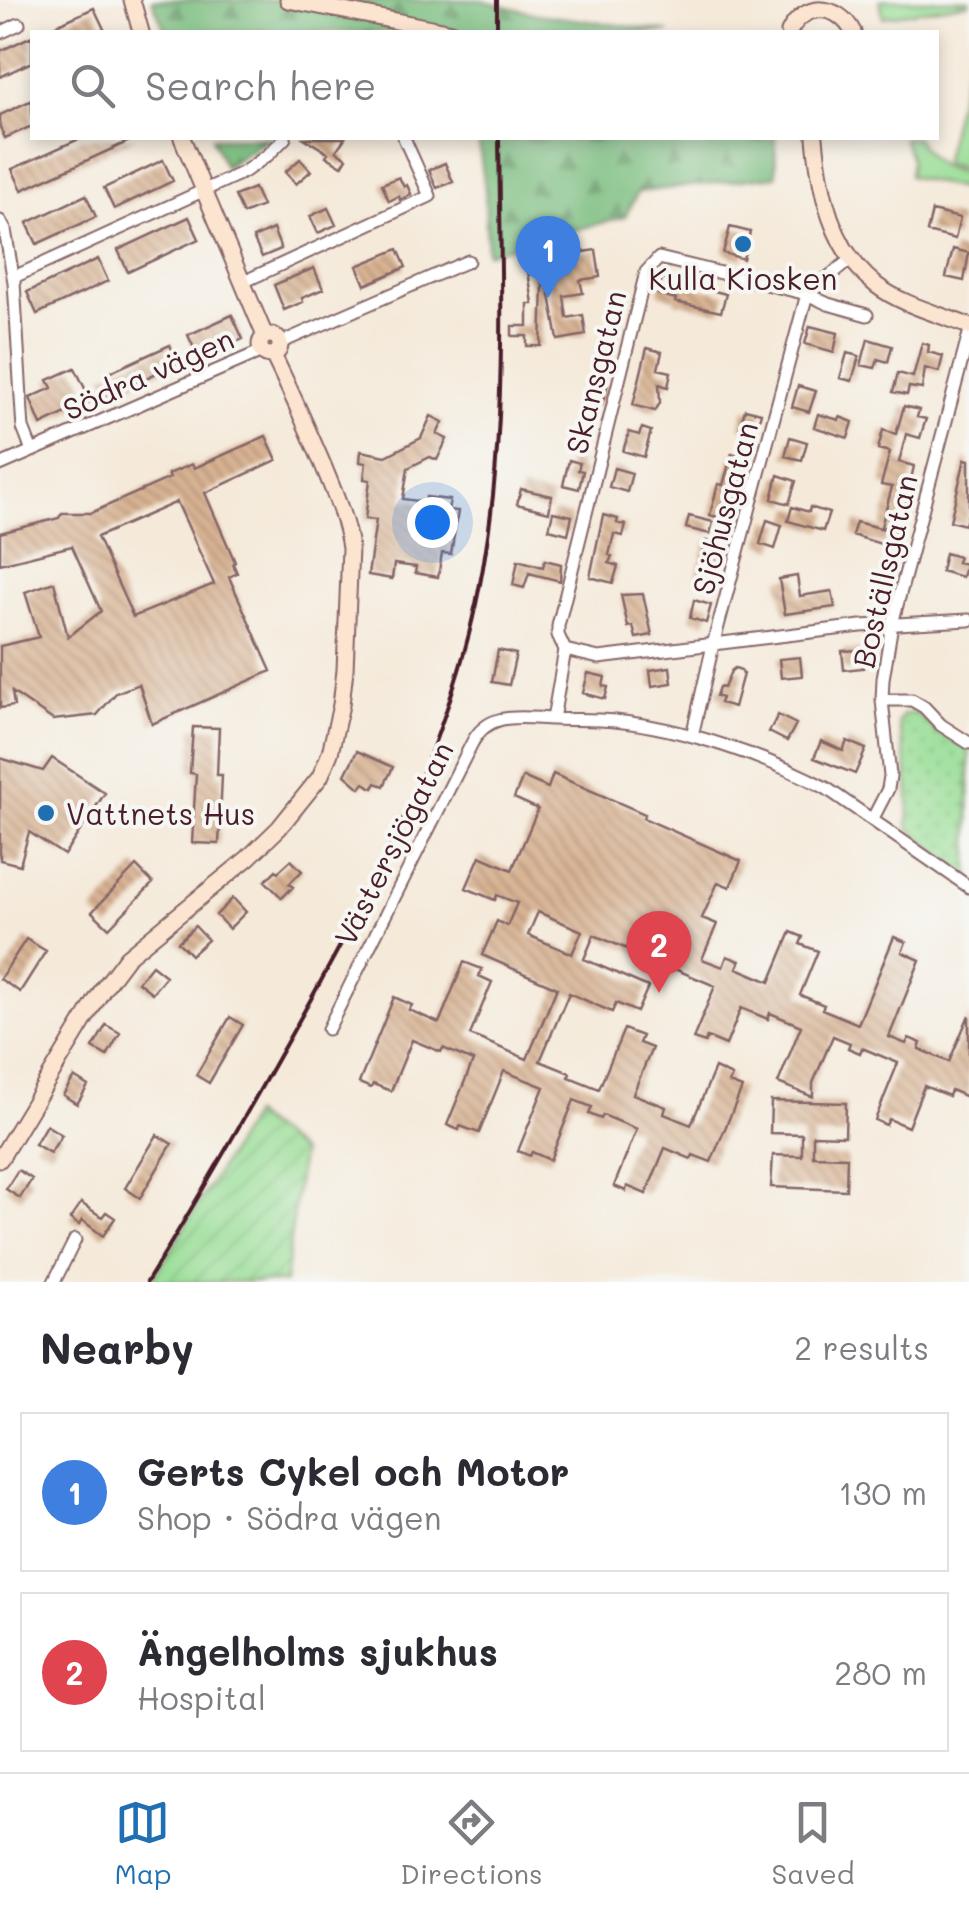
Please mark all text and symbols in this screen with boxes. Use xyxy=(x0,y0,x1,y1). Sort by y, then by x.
search box xyxy=(30,30,939,140)
icon: search xyxy=(65,58,120,113)
text: Search here xyxy=(145,60,376,110)
pin: 1 xyxy=(516,216,580,298)
marker: Kulla Kiosken xyxy=(732,233,754,255)
place label: Kulla Kiosken xyxy=(649,258,837,298)
street label: Skansgatan xyxy=(555,286,635,458)
street label: Södra vägen xyxy=(56,318,240,428)
street label: Sjöhusgatan xyxy=(682,417,766,599)
street label: Boställsgatan xyxy=(842,470,926,672)
your location xyxy=(407,497,458,548)
street label: Västersjögatan xyxy=(324,734,462,952)
place label: Vattnets Hus xyxy=(66,793,255,833)
marker: Vattnets Hus xyxy=(35,802,57,824)
pin: 2 xyxy=(626,910,692,993)
text: Nearby xyxy=(40,1320,194,1375)
text: 2 results xyxy=(794,1326,929,1368)
text: Gerts Cykel och Motor xyxy=(137,1446,569,1496)
text: 1 xyxy=(67,1471,82,1513)
text: 130 m xyxy=(838,1471,927,1513)
text: Shop · Södra vägen xyxy=(137,1496,441,1538)
text: Ängelholms sjukhus xyxy=(137,1626,498,1676)
text: 2 xyxy=(66,1651,83,1693)
text: 280 m xyxy=(834,1651,927,1693)
text: Hospital xyxy=(137,1676,266,1718)
tab: Map xyxy=(114,1795,171,1891)
tab: Directions xyxy=(400,1795,543,1891)
tab: Saved xyxy=(771,1795,855,1891)

